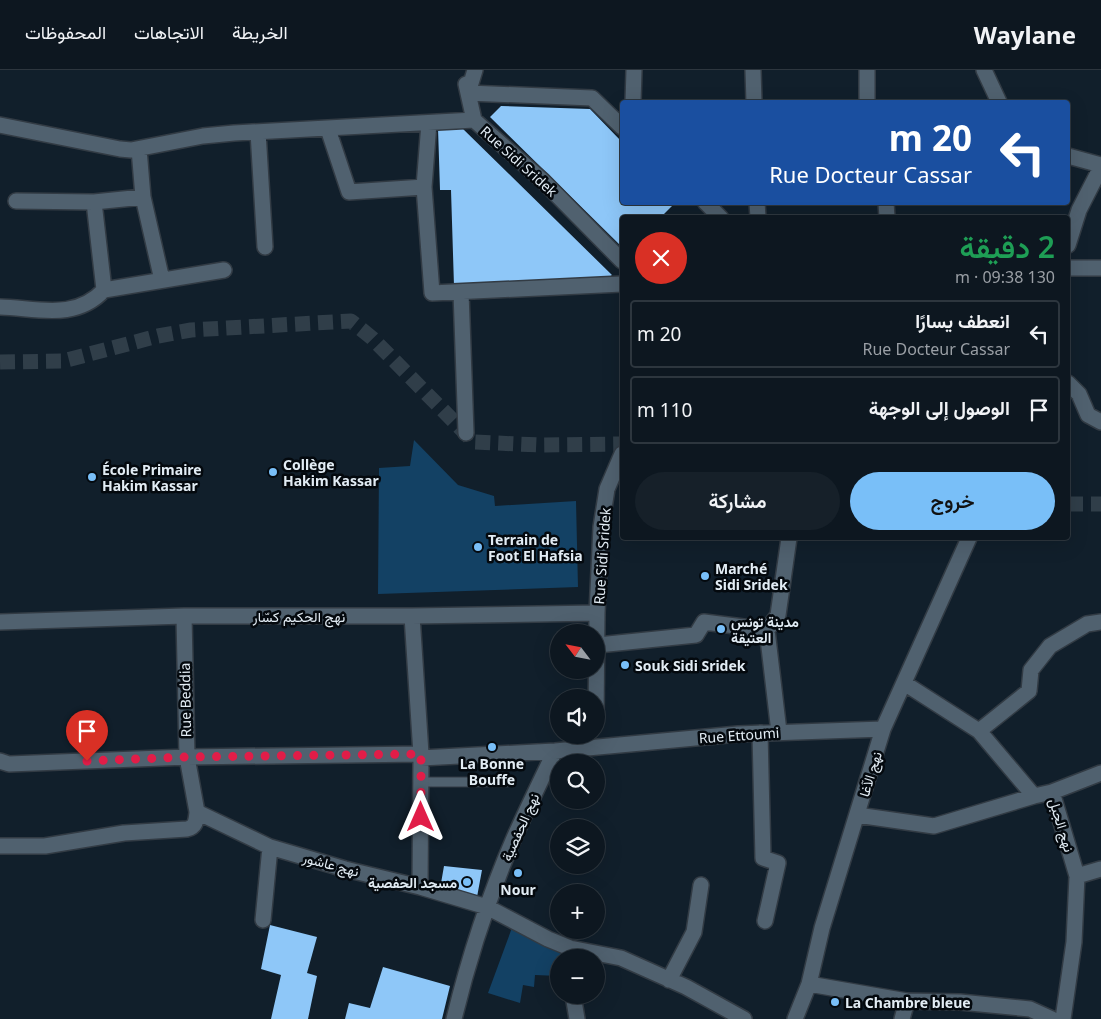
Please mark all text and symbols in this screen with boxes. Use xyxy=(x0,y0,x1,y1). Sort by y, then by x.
text: Waylane xyxy=(974,18,1076,51)
text: المحفوظات xyxy=(25,20,106,44)
text: الاتجاهات xyxy=(134,20,204,44)
text: الخريطة xyxy=(232,20,288,44)
text: 20 m xyxy=(889,114,972,161)
icon: left xyxy=(990,120,1055,185)
street label: Rue Sidi Sridek xyxy=(477,121,562,201)
text: Rue Docteur Cassar xyxy=(769,159,972,189)
text: 2 دقيقة xyxy=(960,226,1055,267)
button: close xyxy=(635,232,687,284)
text: 130 m · 09:38 xyxy=(955,266,1055,288)
text: انعطف يسارًا xyxy=(915,308,1010,334)
icon: left xyxy=(1025,320,1053,348)
text: 20 m xyxy=(637,321,681,347)
text: Rue Docteur Cassar xyxy=(862,338,1010,360)
text: الوصول إلى الوجهة xyxy=(869,395,1010,421)
icon: arrive xyxy=(1025,396,1053,424)
text: 110 m xyxy=(637,397,692,423)
place label: Collège Hakim Kassar xyxy=(283,455,379,490)
place label: École Primaire Hakim Kassar xyxy=(102,460,202,495)
marker: Collège Hakim Kassar xyxy=(267,466,279,478)
marker: École Primaire Hakim Kassar xyxy=(86,471,98,483)
button: مشاركة xyxy=(635,472,840,530)
button: خروج xyxy=(850,472,1055,530)
street label: Rue Sidi Sridek xyxy=(589,506,615,605)
place label: Terrain de Foot El Hafsia xyxy=(488,530,583,565)
marker: Terrain de Foot El Hafsia xyxy=(472,541,484,553)
place label: Marché Sidi Sridek xyxy=(715,559,788,594)
marker: Marché Sidi Sridek xyxy=(699,570,711,582)
street label: نهج الحكيم كسّار xyxy=(252,607,345,628)
place label: مدينة تونس العتيقة xyxy=(731,612,799,647)
marker: مدينة تونس العتيقة xyxy=(715,623,727,635)
north arrow xyxy=(550,624,605,679)
map controls xyxy=(550,624,605,1004)
place label: Souk Sidi Sridek xyxy=(635,656,746,675)
marker: Souk Sidi Sridek xyxy=(619,659,631,671)
street label: Rue Beddia xyxy=(175,663,195,737)
button: sound xyxy=(550,689,605,744)
pin xyxy=(66,710,108,761)
icon: arrive xyxy=(73,717,101,745)
street label: Rue Ettoumi xyxy=(698,723,780,747)
marker: La Bonne Bouffe xyxy=(486,741,498,753)
street label: نهج الآغا xyxy=(854,749,888,800)
place label: La Bonne Bouffe xyxy=(460,754,524,789)
button: search xyxy=(550,754,605,809)
position arrow xyxy=(394,790,446,842)
street label: نهج الحفصية xyxy=(497,790,545,865)
street label: نهج الجبل xyxy=(1043,796,1079,855)
button: layers xyxy=(550,819,605,874)
street label: نهج عاشور xyxy=(299,847,361,883)
marker: Nour xyxy=(512,867,524,879)
place label: مسجد الحفصية xyxy=(368,873,457,892)
marker: مسجد الحفصية xyxy=(461,876,473,888)
place label: Nour xyxy=(500,880,536,899)
button: + xyxy=(550,884,605,939)
button: − xyxy=(550,949,605,1004)
place label: La Chambre bleue xyxy=(845,993,971,1012)
marker: La Chambre bleue xyxy=(829,996,841,1008)

